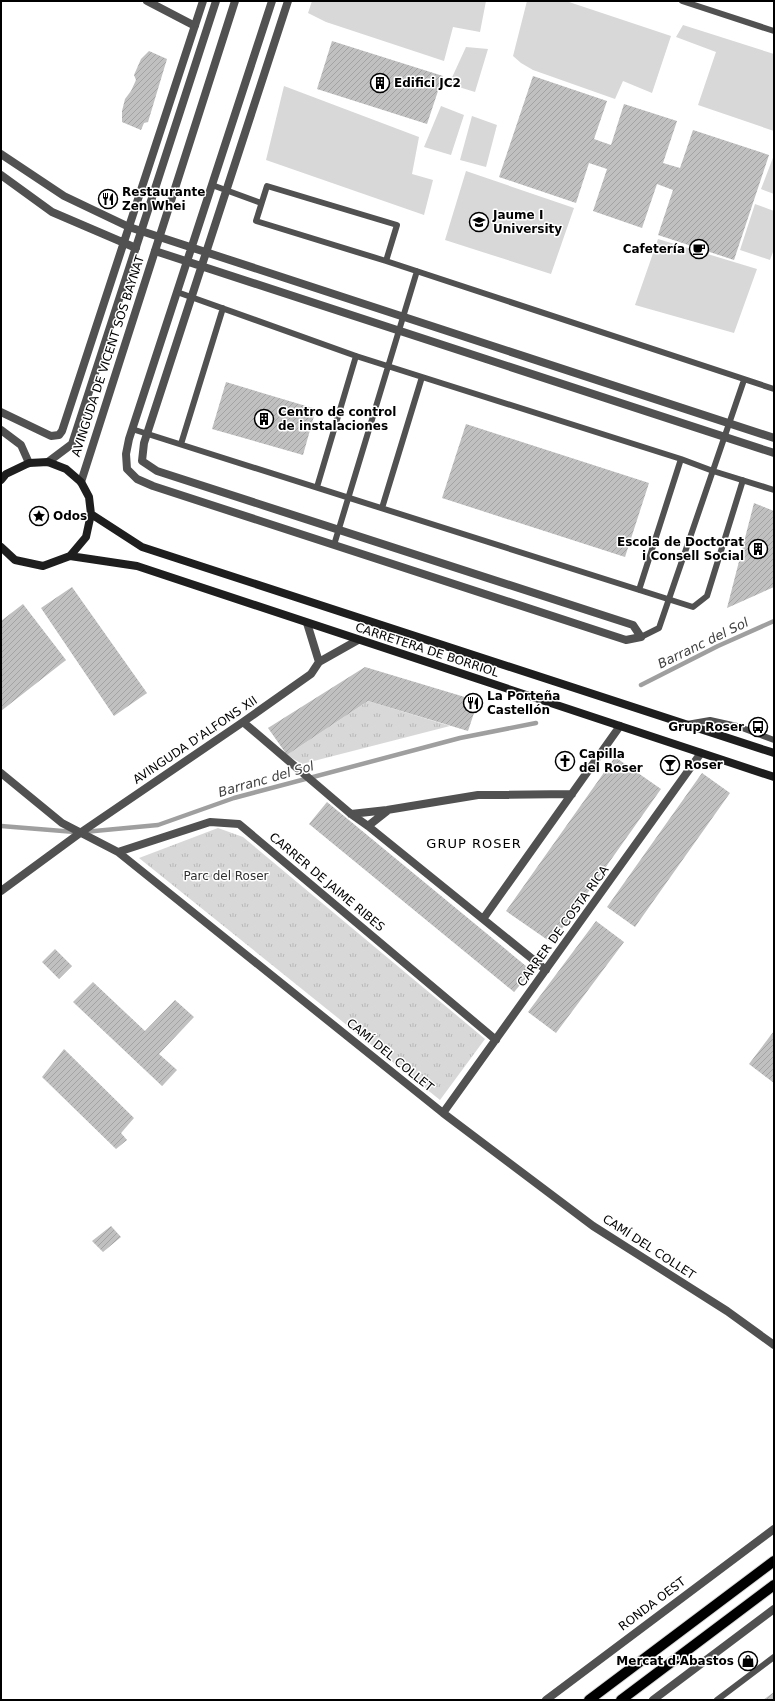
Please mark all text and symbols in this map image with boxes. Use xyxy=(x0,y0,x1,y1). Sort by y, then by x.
building icon: Edifici JC2 xyxy=(369,72,391,94)
place label: Edifici JC2 xyxy=(394,76,461,90)
place label: Restaurante Zen Whei xyxy=(122,185,205,213)
restaurant icon: Restaurante Zen Whei xyxy=(97,188,119,210)
place label: Jaume I University xyxy=(492,208,562,236)
school or university icon: Jaume I University xyxy=(468,211,490,233)
cafe icon: Cafetería xyxy=(688,238,710,260)
place label: Cafetería xyxy=(623,242,685,256)
street label: AVINGUDA DE VICENT SOS BAYNAT xyxy=(69,253,147,458)
place label: Centro de control de instalaciones xyxy=(278,405,396,433)
building icon: Centro de control de instalaciones xyxy=(253,408,275,430)
place icon: Odos xyxy=(28,505,50,527)
place label: Odos xyxy=(53,509,87,523)
place label: Escola de Doctorat i Consell Social xyxy=(617,535,744,563)
building icon: Escola de Doctorat i Consell Social xyxy=(747,538,769,560)
water label: Barranc del Sol xyxy=(655,614,751,671)
street label: CARRETERA DE BORRIOL xyxy=(353,620,501,680)
place label: La Porteña Castellón xyxy=(487,689,560,717)
restaurant icon: La Porteña Castellón xyxy=(462,692,484,714)
street label: AVINGUDA D'ALFONS XII xyxy=(130,693,260,787)
bus stop icon: Grup Roser xyxy=(747,716,769,738)
place label: Grup Roser xyxy=(668,720,744,734)
place label: Capilla del Roser xyxy=(579,747,643,775)
church icon: Capilla del Roser xyxy=(554,750,576,772)
bar icon: Roser xyxy=(659,754,681,776)
water label: Barranc del Sol xyxy=(216,758,316,800)
place label: Roser xyxy=(684,758,723,772)
street label: CARRER DE JAIME RIBES xyxy=(267,830,387,934)
district label: GRUP ROSER xyxy=(426,836,522,851)
street label: CARRER DE COSTA RICA xyxy=(514,862,612,989)
park label: Parc del Roser xyxy=(184,869,269,883)
street label: CAMÍ DEL COLLET xyxy=(344,1015,437,1095)
street label: CAMÍ DEL COLLET xyxy=(600,1211,699,1283)
street label: RONDA OEST xyxy=(616,1574,689,1634)
shop icon: Mercat d'Abastos xyxy=(737,1650,759,1672)
place label: Mercat d'Abastos xyxy=(616,1654,734,1668)

